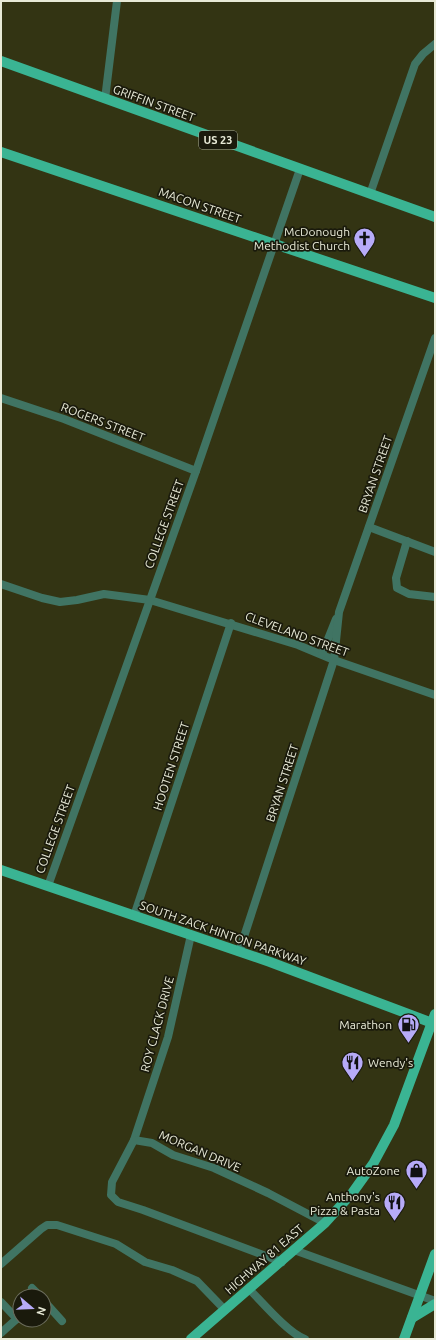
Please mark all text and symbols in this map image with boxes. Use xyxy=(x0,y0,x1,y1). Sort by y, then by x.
street label: GRIFFIN STREET xyxy=(111,82,197,124)
road number: US 23 xyxy=(199,131,237,149)
street label: MACON STREET xyxy=(157,185,243,225)
place label: McDonough Methodist Church xyxy=(254,225,350,252)
church icon: McDonough Methodist Church xyxy=(352,225,378,258)
street label: ROGERS STREET xyxy=(59,400,147,444)
street label: BRYAN STREET xyxy=(356,433,394,514)
street label: COLLEGE STREET xyxy=(142,478,186,570)
street label: CLEVELAND STREET xyxy=(243,609,351,659)
street label: HOOTEN STREET xyxy=(151,720,192,812)
street label: BRYAN STREET xyxy=(263,742,301,823)
street label: COLLEGE STREET xyxy=(33,783,77,875)
street label: SOUTH ZACK HINTON PARKWAY xyxy=(138,898,308,968)
street label: ROY CLACK DRIVE xyxy=(138,975,176,1073)
fuel station icon: Marathon xyxy=(395,1011,421,1044)
place label: Marathon xyxy=(339,1018,392,1031)
restaurant icon: Wendy's xyxy=(339,1049,365,1082)
place label: Wendy's xyxy=(368,1056,413,1069)
street label: MORGAN DRIVE xyxy=(157,1128,243,1174)
shop icon: AutoZone xyxy=(403,1157,429,1190)
place label: AutoZone xyxy=(346,1164,400,1177)
place label: Anthony's Pizza & Pasta xyxy=(310,1190,380,1217)
restaurant icon: Anthony's Pizza & Pasta xyxy=(382,1190,408,1223)
street label: HIGHWAY 81 EAST xyxy=(222,1221,306,1297)
north arrow xyxy=(12,1288,52,1328)
text: N xyxy=(34,1305,48,1317)

